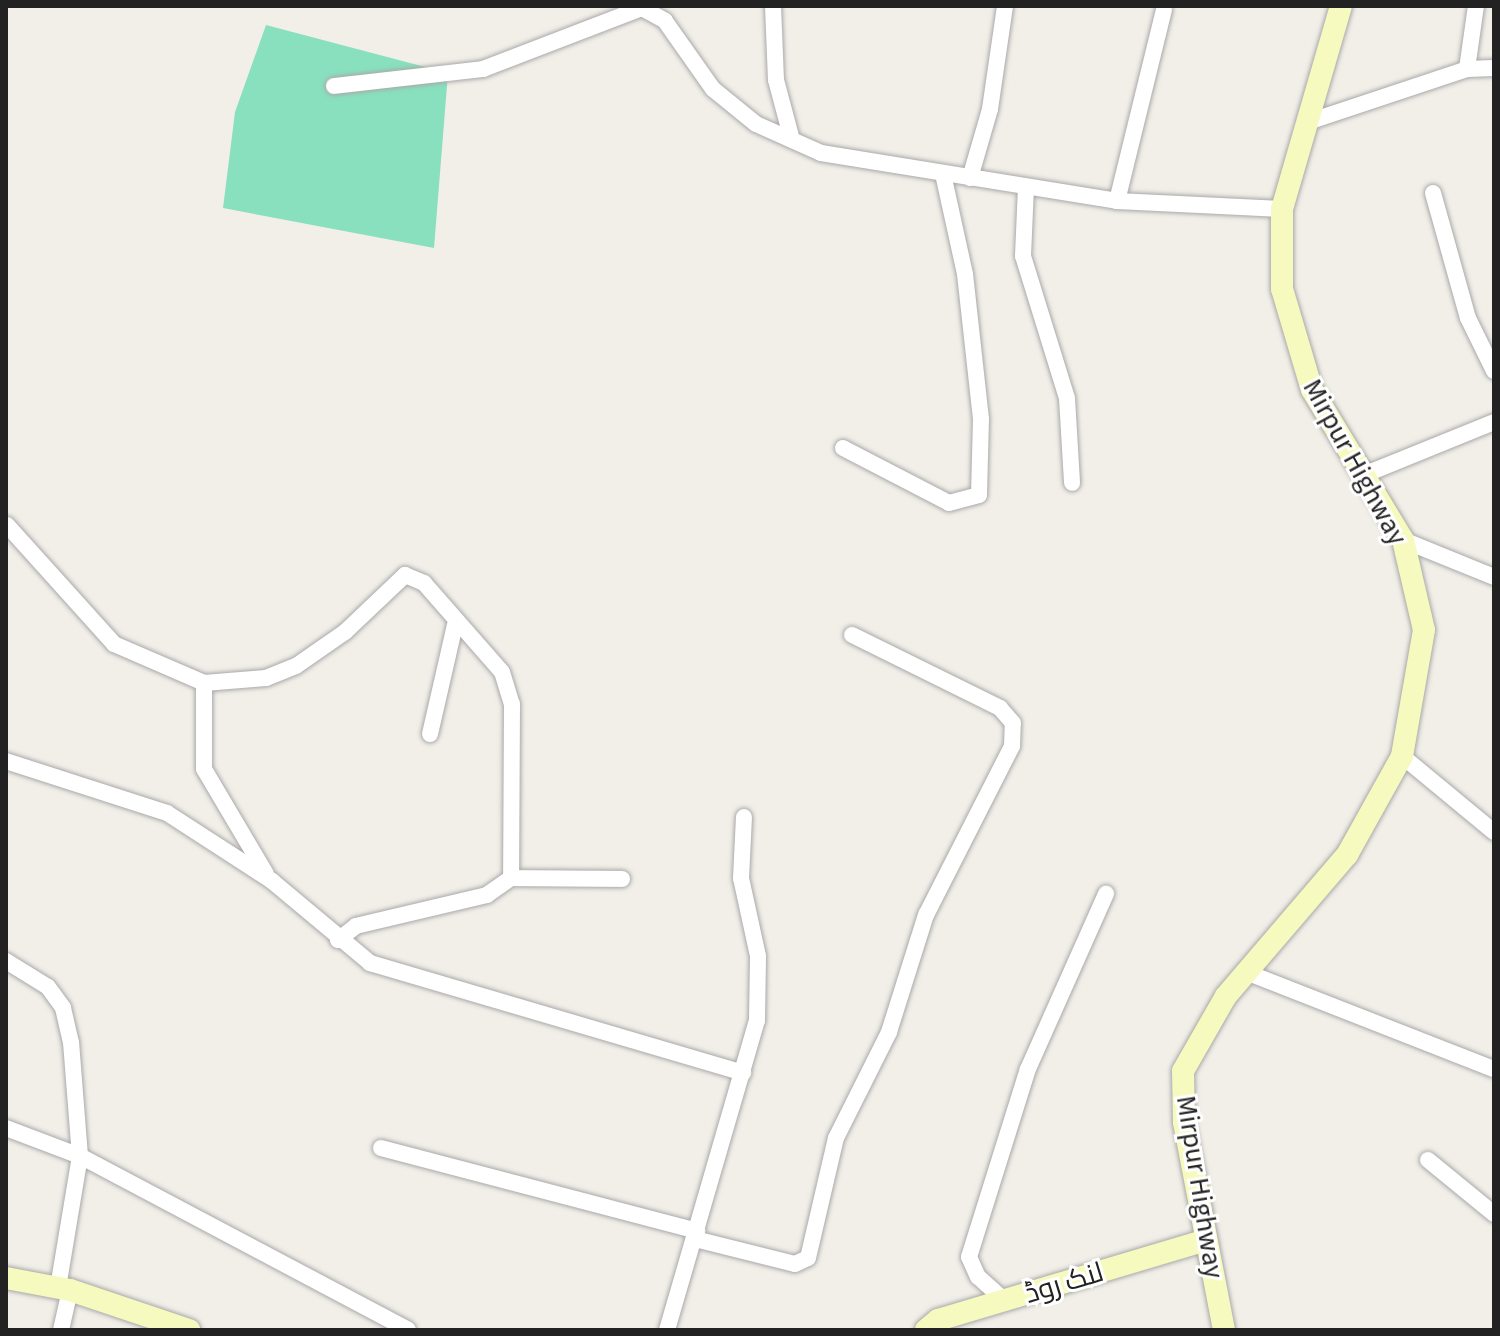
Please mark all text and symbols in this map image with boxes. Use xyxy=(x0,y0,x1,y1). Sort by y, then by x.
street label: Mirpur Highway xyxy=(1296,373,1414,551)
street label: Mirpur Highway xyxy=(1169,1093,1231,1281)
street label: لنک روڈ xyxy=(1021,1255,1107,1311)

